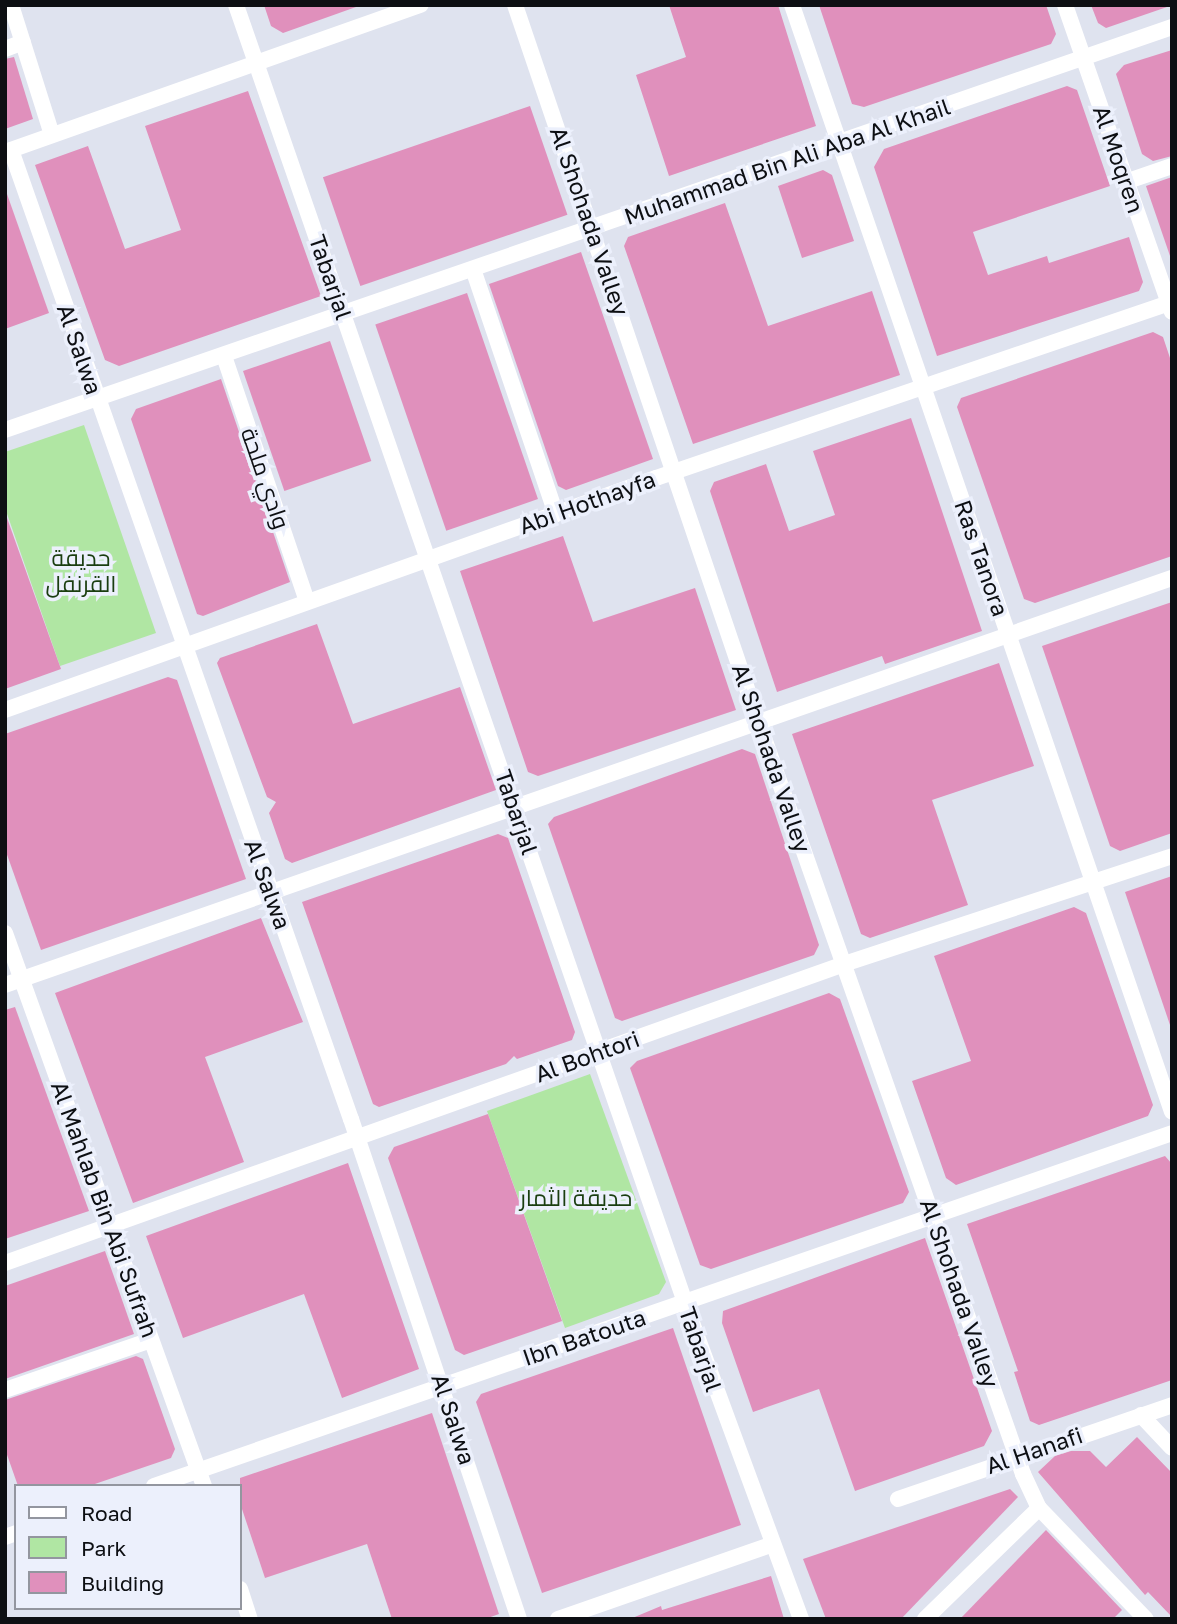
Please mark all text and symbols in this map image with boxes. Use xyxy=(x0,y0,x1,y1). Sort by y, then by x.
street label: Muhammad Bin Ali Aba Al Khail xyxy=(620,92,954,230)
street label: Al Moqren xyxy=(1088,102,1150,216)
street label: Al Shohada Valley xyxy=(545,123,635,319)
street label: Tabarjal xyxy=(304,231,358,323)
street label: Al Salwa xyxy=(52,300,108,398)
street label: وادي ملحة xyxy=(236,424,296,532)
street label: Abi Hothayfa xyxy=(515,465,659,539)
street label: Ras Tanora xyxy=(949,496,1015,620)
park label: حديقة القرنفل xyxy=(45,543,117,597)
street label: Al Shohada Valley xyxy=(727,660,817,856)
street label: Tabarjal xyxy=(490,766,544,858)
street label: Al Salwa xyxy=(239,835,297,933)
street label: Al Bohtori xyxy=(531,1024,643,1088)
street label: Al Mahlab Bin Abi Sufrah xyxy=(46,1077,164,1341)
park label: حديقة الثمار xyxy=(520,1183,632,1211)
street label: Al Shohada Valley xyxy=(915,1195,1005,1391)
street label: Ibn Batouta xyxy=(519,1303,649,1371)
street label: Tabarjal xyxy=(674,1303,728,1395)
street label: Al Salwa xyxy=(426,1370,482,1468)
street label: Al Hanafi xyxy=(982,1421,1086,1479)
legend xyxy=(14,1484,242,1610)
text: Road xyxy=(81,1500,132,1526)
text: Park xyxy=(81,1535,126,1561)
text: Building xyxy=(81,1570,164,1596)

